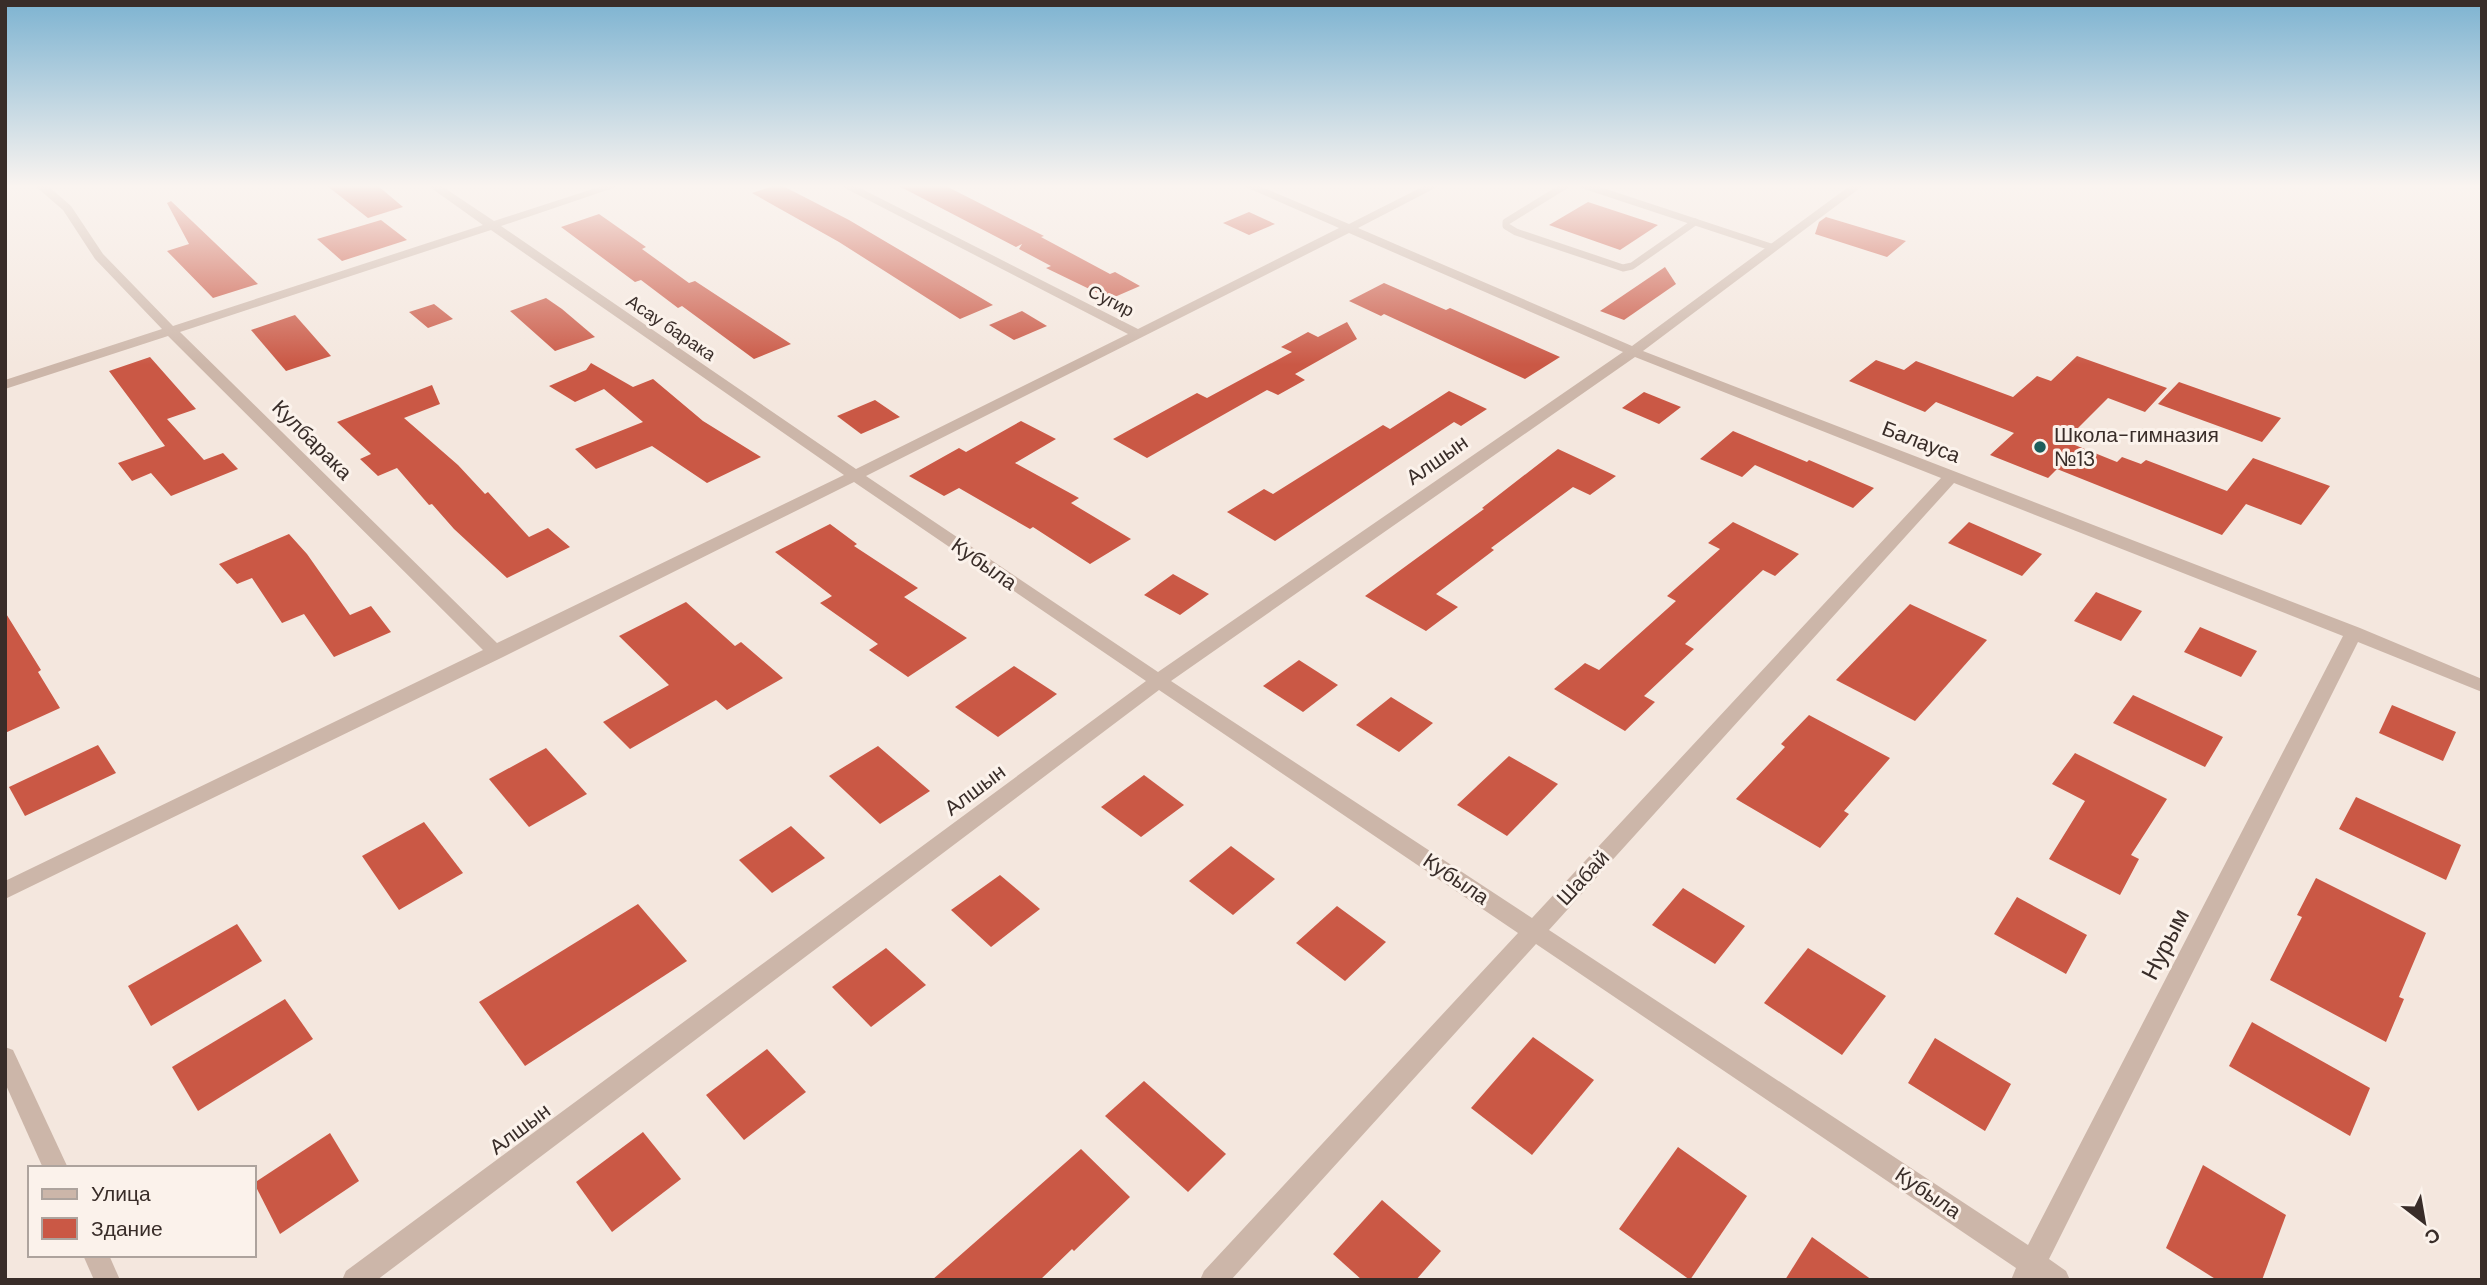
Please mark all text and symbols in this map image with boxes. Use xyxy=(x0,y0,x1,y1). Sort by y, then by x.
street label: Сугир xyxy=(1084,279,1138,323)
street label: Асау барака xyxy=(622,289,721,367)
street label: Кулбарака xyxy=(266,394,358,486)
street label: Балауса xyxy=(1878,414,1964,470)
place label: Школа-гимназия №13 xyxy=(2054,421,2219,473)
street label: Алшын xyxy=(1400,429,1474,491)
marker: Школа-гимназия №13 xyxy=(2032,439,2048,455)
street label: Кубыла xyxy=(946,531,1023,597)
street label: Алшын xyxy=(939,758,1011,822)
street label: Шабай xyxy=(1550,844,1616,912)
street label: Кубыла xyxy=(1417,847,1495,911)
street label: Нурым xyxy=(2134,903,2196,985)
street label: Алшын xyxy=(484,1097,556,1161)
street label: Кубыла xyxy=(1889,1161,1967,1225)
legend xyxy=(28,1166,256,1257)
text: Улица xyxy=(91,1180,151,1208)
north arrow xyxy=(2389,1187,2459,1257)
text: Здание xyxy=(91,1215,163,1243)
text: С xyxy=(2420,1222,2445,1251)

